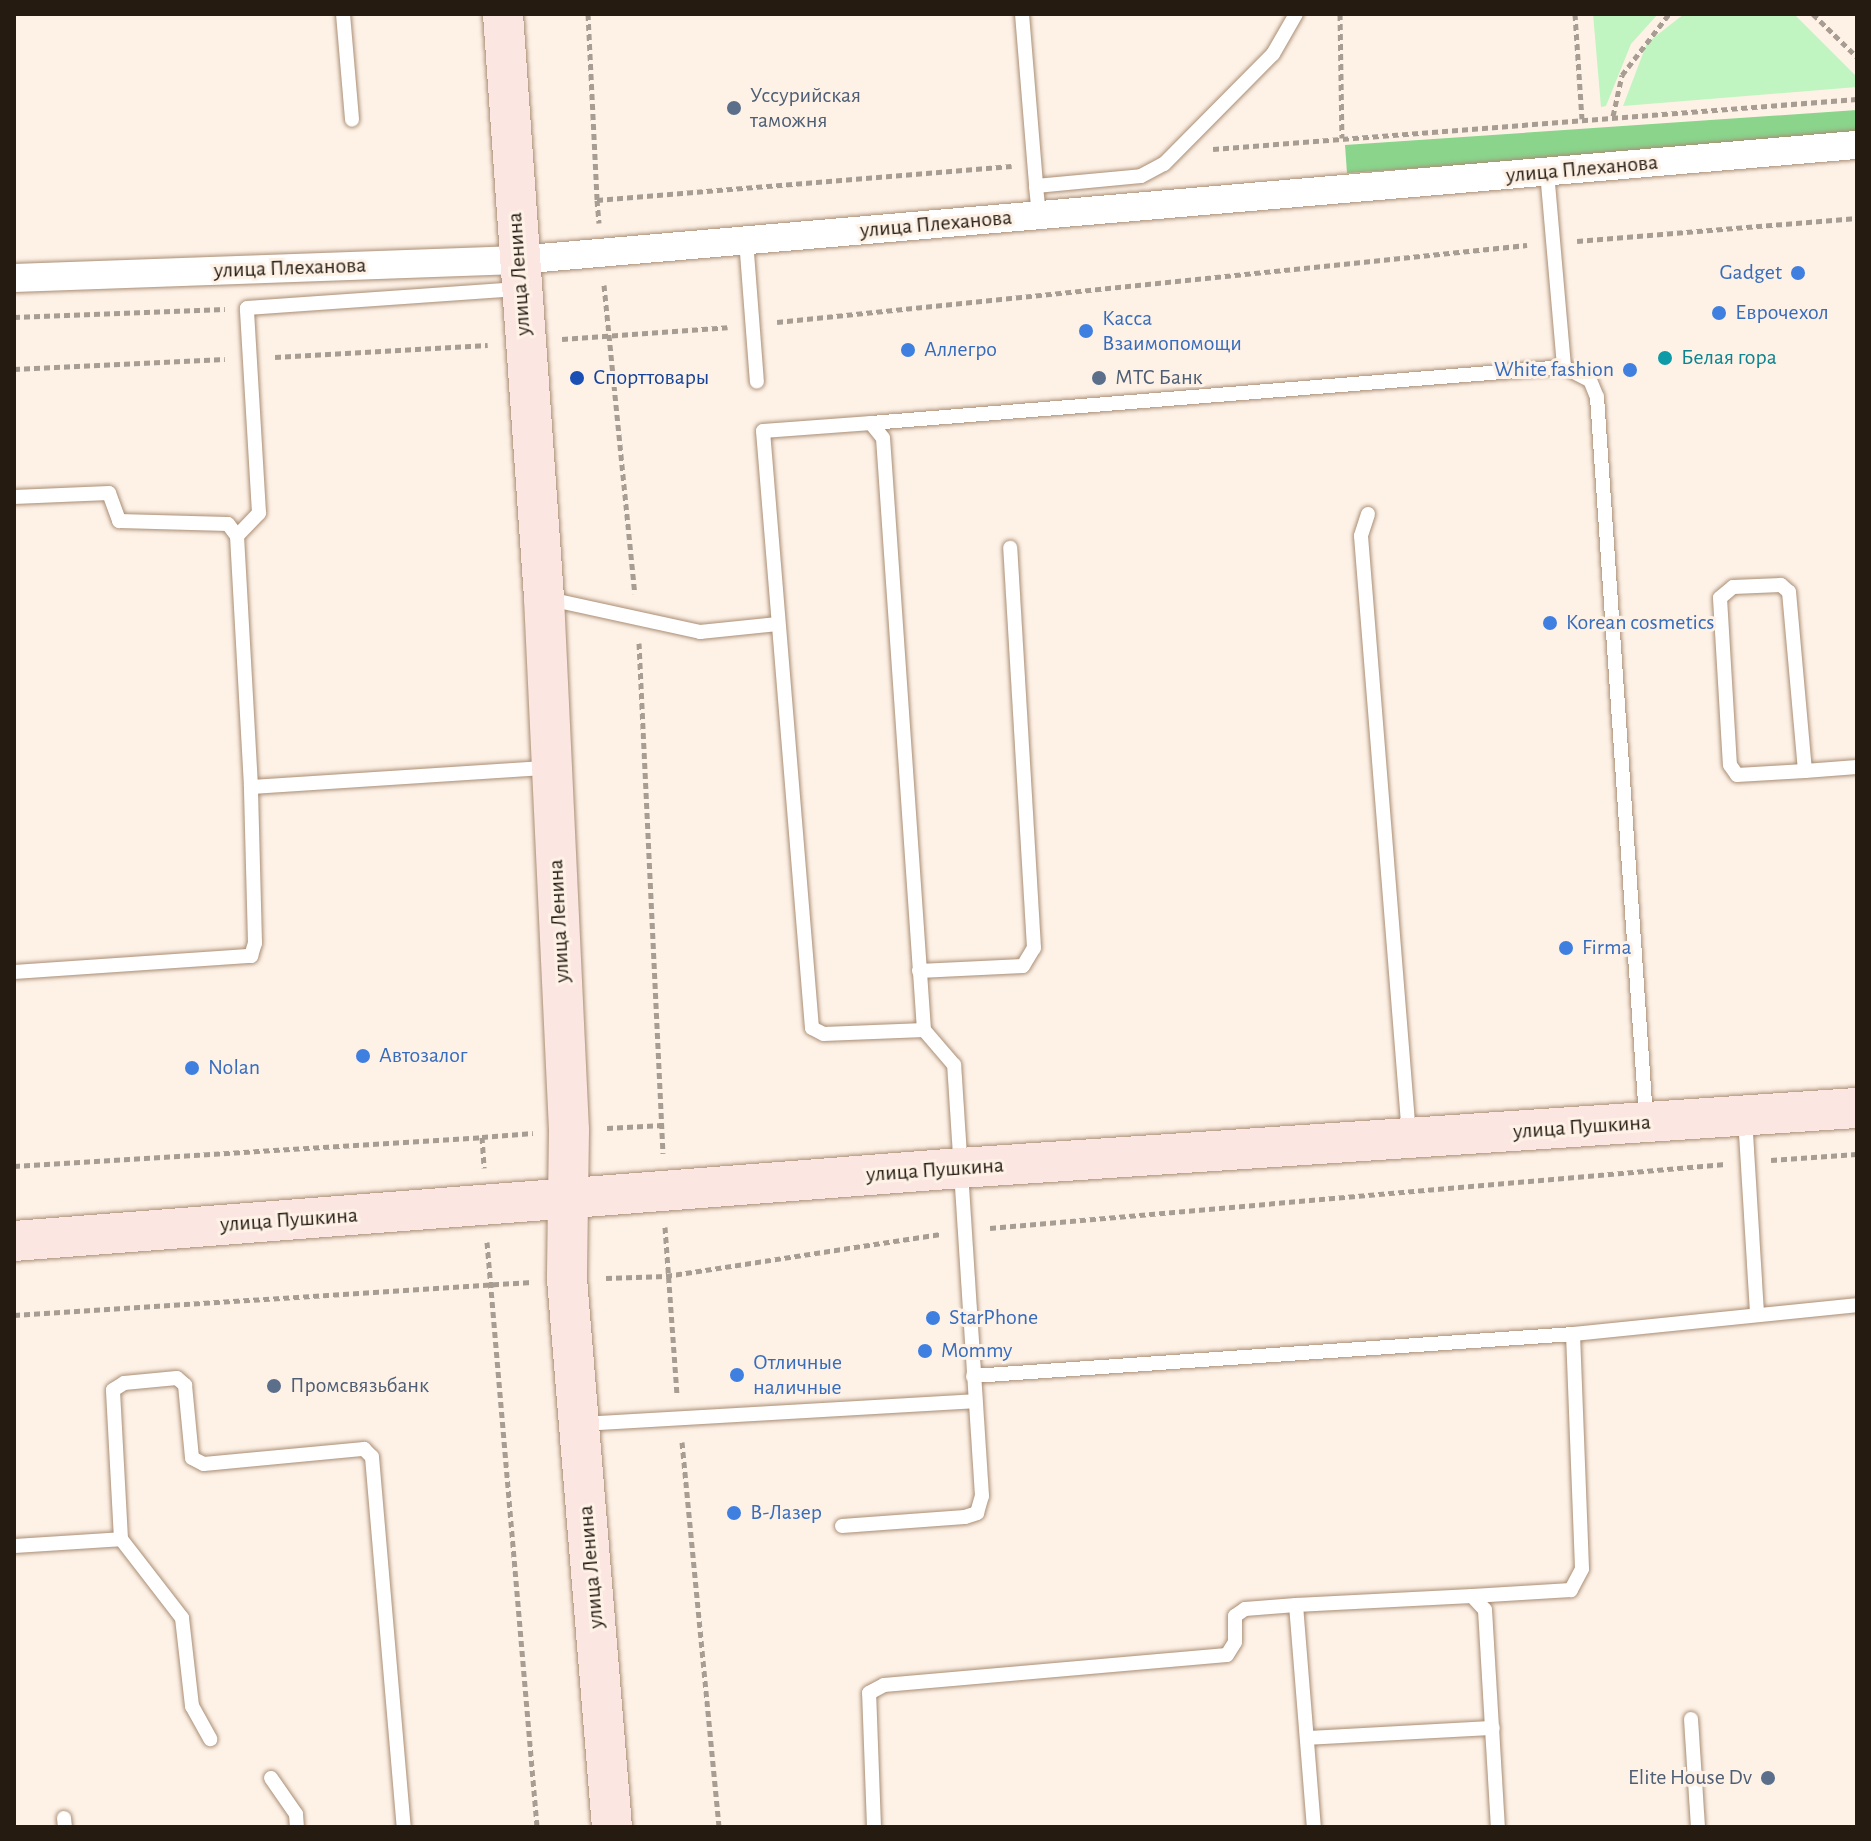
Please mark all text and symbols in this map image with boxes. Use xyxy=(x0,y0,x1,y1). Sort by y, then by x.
place label: Уссурийская таможня xyxy=(750,82,861,134)
marker: Уссурийская таможня xyxy=(725,99,743,117)
street label: улица Плеханова xyxy=(1505,149,1659,189)
street label: улица Плеханова xyxy=(859,204,1013,244)
street label: улица Ленина xyxy=(502,211,536,337)
street label: улица Плеханова xyxy=(213,252,367,284)
place label: Gadget xyxy=(1720,260,1782,286)
marker: Gadget xyxy=(1789,264,1807,282)
place label: Еврочехол xyxy=(1735,300,1829,326)
marker: Еврочехол xyxy=(1710,304,1728,322)
place label: Касса Взаимопомощи xyxy=(1102,305,1242,356)
marker: Касса Взаимопомощи xyxy=(1077,322,1095,340)
place label: Аллегро xyxy=(924,337,997,363)
marker: Аллегро xyxy=(899,341,917,359)
place label: Белая гора xyxy=(1681,345,1777,371)
marker: Белая гора xyxy=(1656,349,1674,367)
place label: White fashion xyxy=(1494,357,1614,383)
marker: White fashion xyxy=(1621,361,1639,379)
place label: Спорттовары xyxy=(593,365,709,391)
place label: МТС Банк xyxy=(1115,365,1203,391)
marker: Спорттовары xyxy=(568,369,586,387)
marker: МТС Банк xyxy=(1090,369,1108,387)
place label: Korean cosmetics xyxy=(1566,610,1714,636)
marker: Korean cosmetics xyxy=(1541,614,1559,632)
street label: улица Ленина xyxy=(543,859,575,983)
place label: Firma xyxy=(1582,935,1632,961)
marker: Firma xyxy=(1557,939,1575,957)
place label: Автозалог xyxy=(379,1043,467,1069)
marker: Автозалог xyxy=(354,1047,372,1065)
place label: Nolan xyxy=(208,1055,260,1081)
marker: Nolan xyxy=(183,1059,201,1077)
street label: улица Пушкина xyxy=(1512,1109,1652,1145)
street label: улица Пушкина xyxy=(865,1152,1005,1188)
street label: улица Пушкина xyxy=(219,1202,359,1238)
place label: StarPhone xyxy=(949,1305,1038,1331)
marker: StarPhone xyxy=(924,1309,942,1327)
place label: Mommy xyxy=(941,1338,1012,1364)
marker: Mommy xyxy=(916,1342,934,1360)
place label: Отличные наличные xyxy=(753,1349,842,1400)
marker: Отличные наличные xyxy=(728,1366,746,1384)
place label: Промсвязьбанк xyxy=(290,1373,429,1399)
marker: Промсвязьбанк xyxy=(265,1377,283,1395)
place label: В-Лазер xyxy=(750,1500,822,1526)
street label: улица Ленина xyxy=(572,1504,610,1630)
marker: В-Лазер xyxy=(725,1504,743,1522)
place label: Elite House Dv xyxy=(1628,1765,1752,1791)
marker: Elite House Dv xyxy=(1759,1769,1777,1787)

